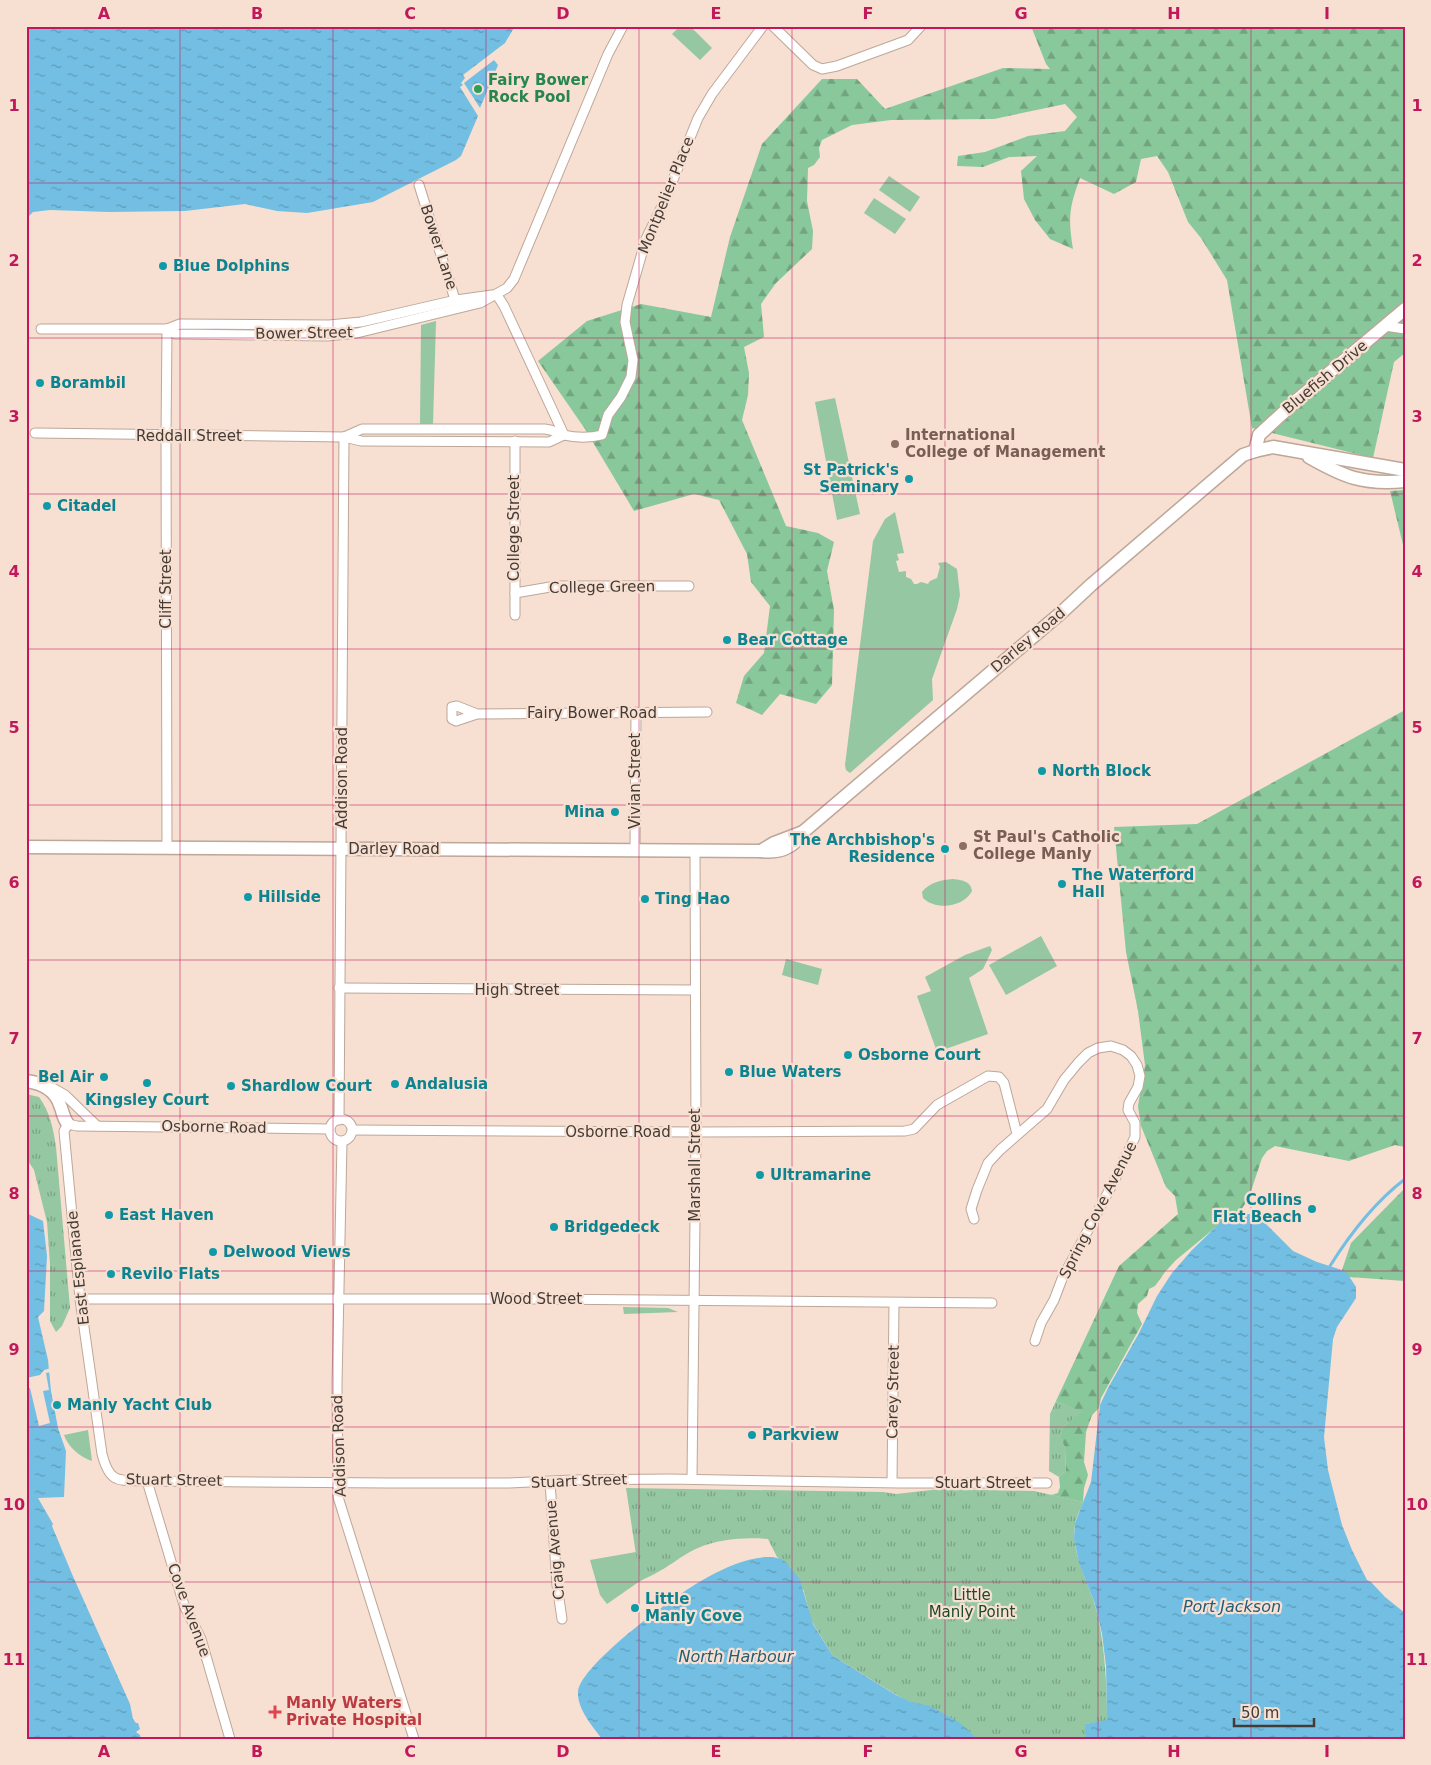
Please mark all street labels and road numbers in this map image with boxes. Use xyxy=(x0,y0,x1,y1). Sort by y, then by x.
street label: Montpelier Place xyxy=(634,134,698,256)
street label: Bower Lane xyxy=(417,202,461,292)
street label: Bower Street xyxy=(255,323,353,343)
street label: Bluefish Drive xyxy=(1279,336,1371,418)
street label: Reddall Street xyxy=(136,427,242,445)
street label: College Street xyxy=(505,475,523,581)
street label: Cliff Street xyxy=(157,549,175,629)
street label: College Green xyxy=(549,577,655,597)
street label: Darley Road xyxy=(987,604,1069,676)
street label: Fairy Bower Road xyxy=(527,704,657,722)
street label: Addison Road xyxy=(333,727,351,829)
street label: Vivian Street xyxy=(626,733,644,829)
street label: Darley Road xyxy=(348,840,440,858)
street label: High Street xyxy=(475,981,560,999)
street label: Marshall Street xyxy=(686,1108,704,1222)
street label: Osborne Road xyxy=(161,1117,267,1137)
street label: Osborne Road xyxy=(565,1123,671,1141)
street label: Spring Cove Avenue xyxy=(1056,1138,1140,1282)
street label: East Esplanade xyxy=(63,1210,93,1326)
street label: Wood Street xyxy=(490,1290,582,1308)
street label: Carey Street xyxy=(883,1345,903,1439)
street label: Addison Road xyxy=(328,1395,350,1497)
street label: Stuart Street xyxy=(126,1470,223,1490)
street label: Stuart Street xyxy=(530,1470,628,1492)
street label: Stuart Street xyxy=(935,1474,1031,1492)
street label: Craig Avenue xyxy=(542,1499,568,1601)
street label: Cove Avenue xyxy=(164,1561,214,1659)

